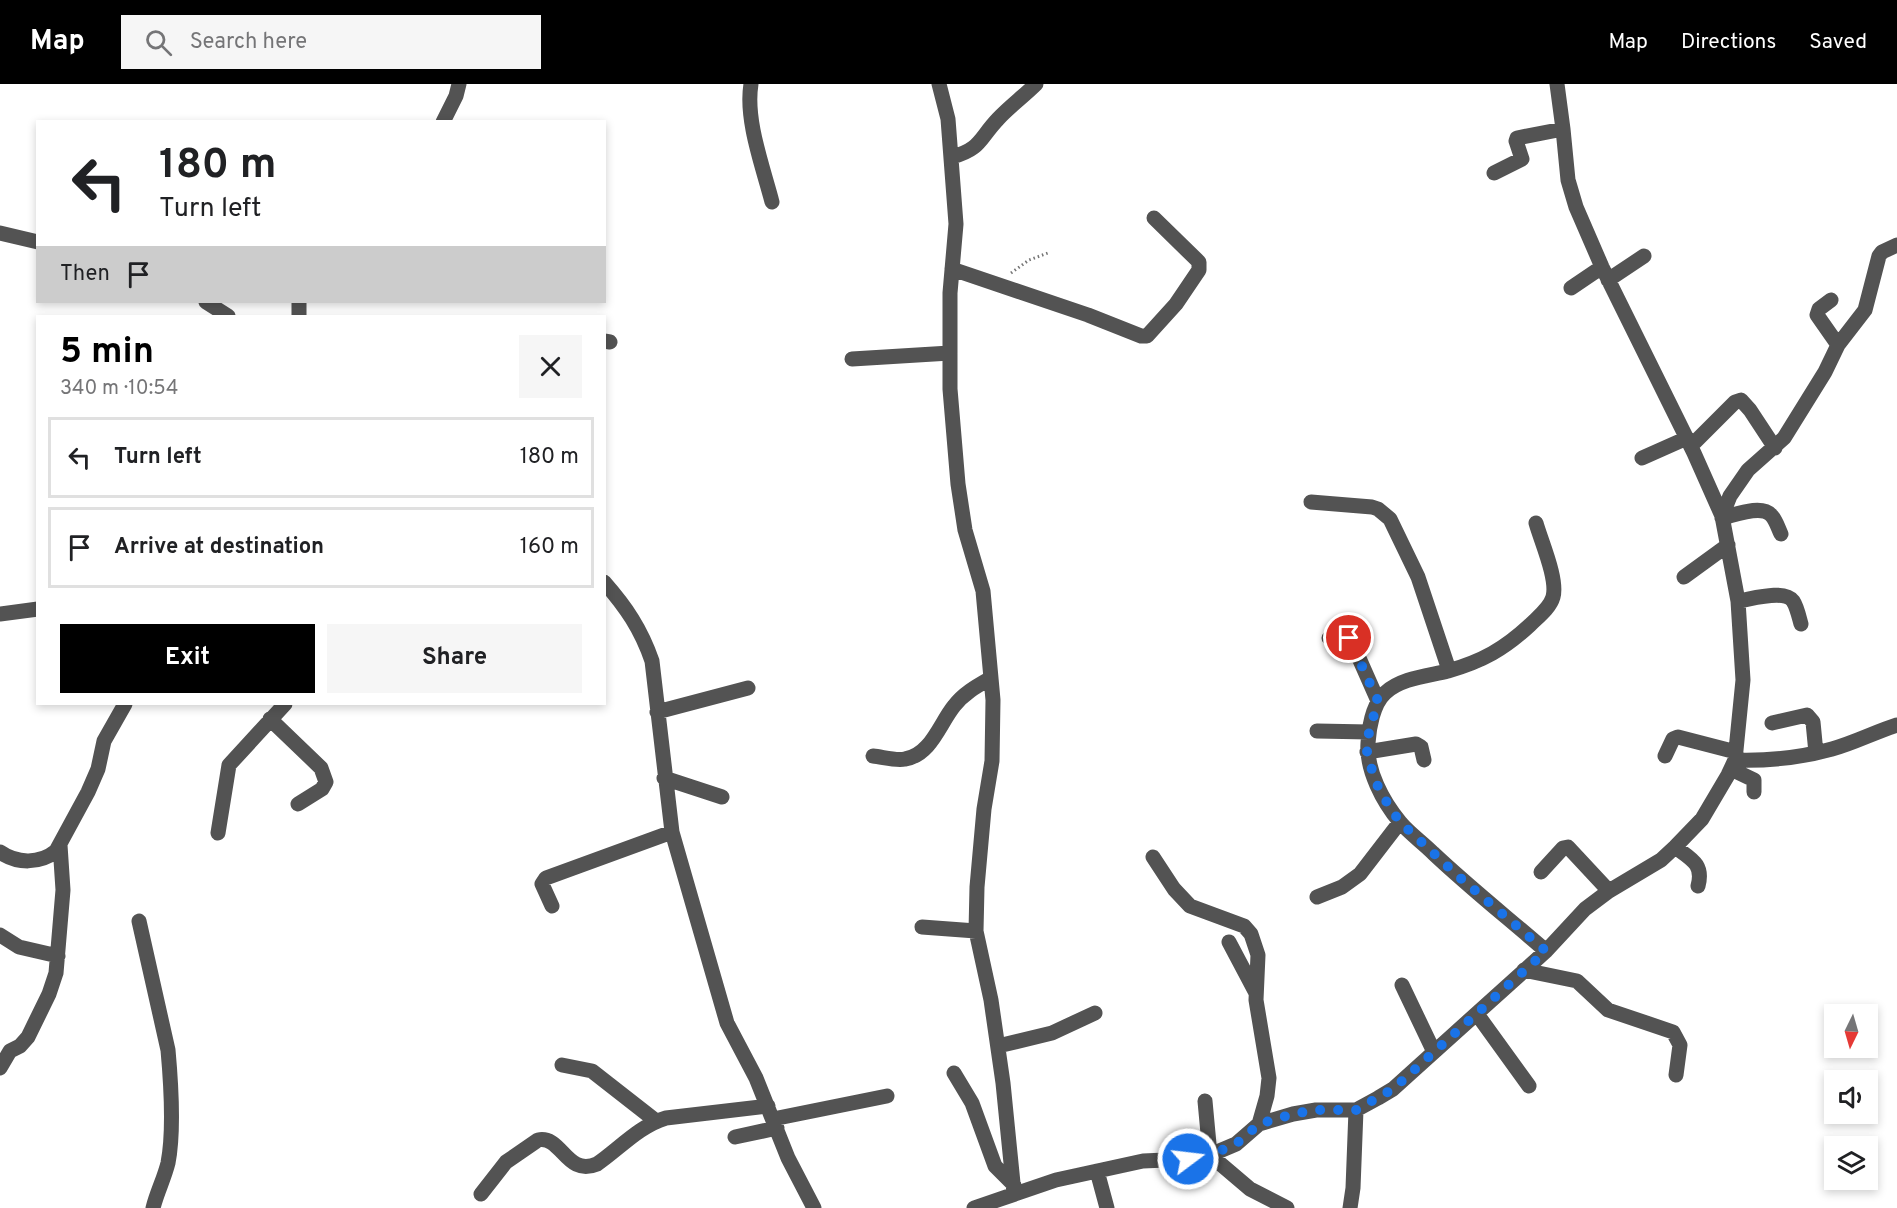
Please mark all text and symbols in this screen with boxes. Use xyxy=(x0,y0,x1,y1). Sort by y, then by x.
search box xyxy=(121,15,541,69)
text: Map xyxy=(30,24,85,60)
icon: search xyxy=(142,26,175,59)
text: Search here xyxy=(190,29,307,56)
text: Map xyxy=(1608,29,1648,56)
text: Directions xyxy=(1681,29,1776,56)
text: Saved xyxy=(1809,29,1867,56)
text: 180 m xyxy=(159,140,276,193)
icon: left xyxy=(60,144,138,222)
text: Turn left xyxy=(159,192,261,226)
icon: arrive xyxy=(122,258,155,291)
text: Then xyxy=(60,261,110,288)
text: 5 min xyxy=(60,330,154,376)
button: close xyxy=(519,335,582,398)
text: 340 m · 10:54 xyxy=(60,376,178,402)
icon: left xyxy=(63,441,96,474)
text: Turn left xyxy=(114,444,202,471)
text: 180 m xyxy=(520,444,579,471)
icon: arrive xyxy=(63,531,96,564)
text: Arrive at destination xyxy=(114,534,324,561)
text: 160 m xyxy=(520,534,579,561)
pin xyxy=(1323,612,1374,663)
icon: arrive xyxy=(1332,621,1365,654)
button: Exit xyxy=(60,624,315,693)
button: Share xyxy=(327,624,582,693)
north arrow xyxy=(1824,1004,1878,1058)
map controls xyxy=(1824,1004,1878,1190)
button: sound xyxy=(1824,1070,1878,1124)
position arrow xyxy=(1156,1127,1220,1191)
button: layers xyxy=(1824,1136,1878,1190)

